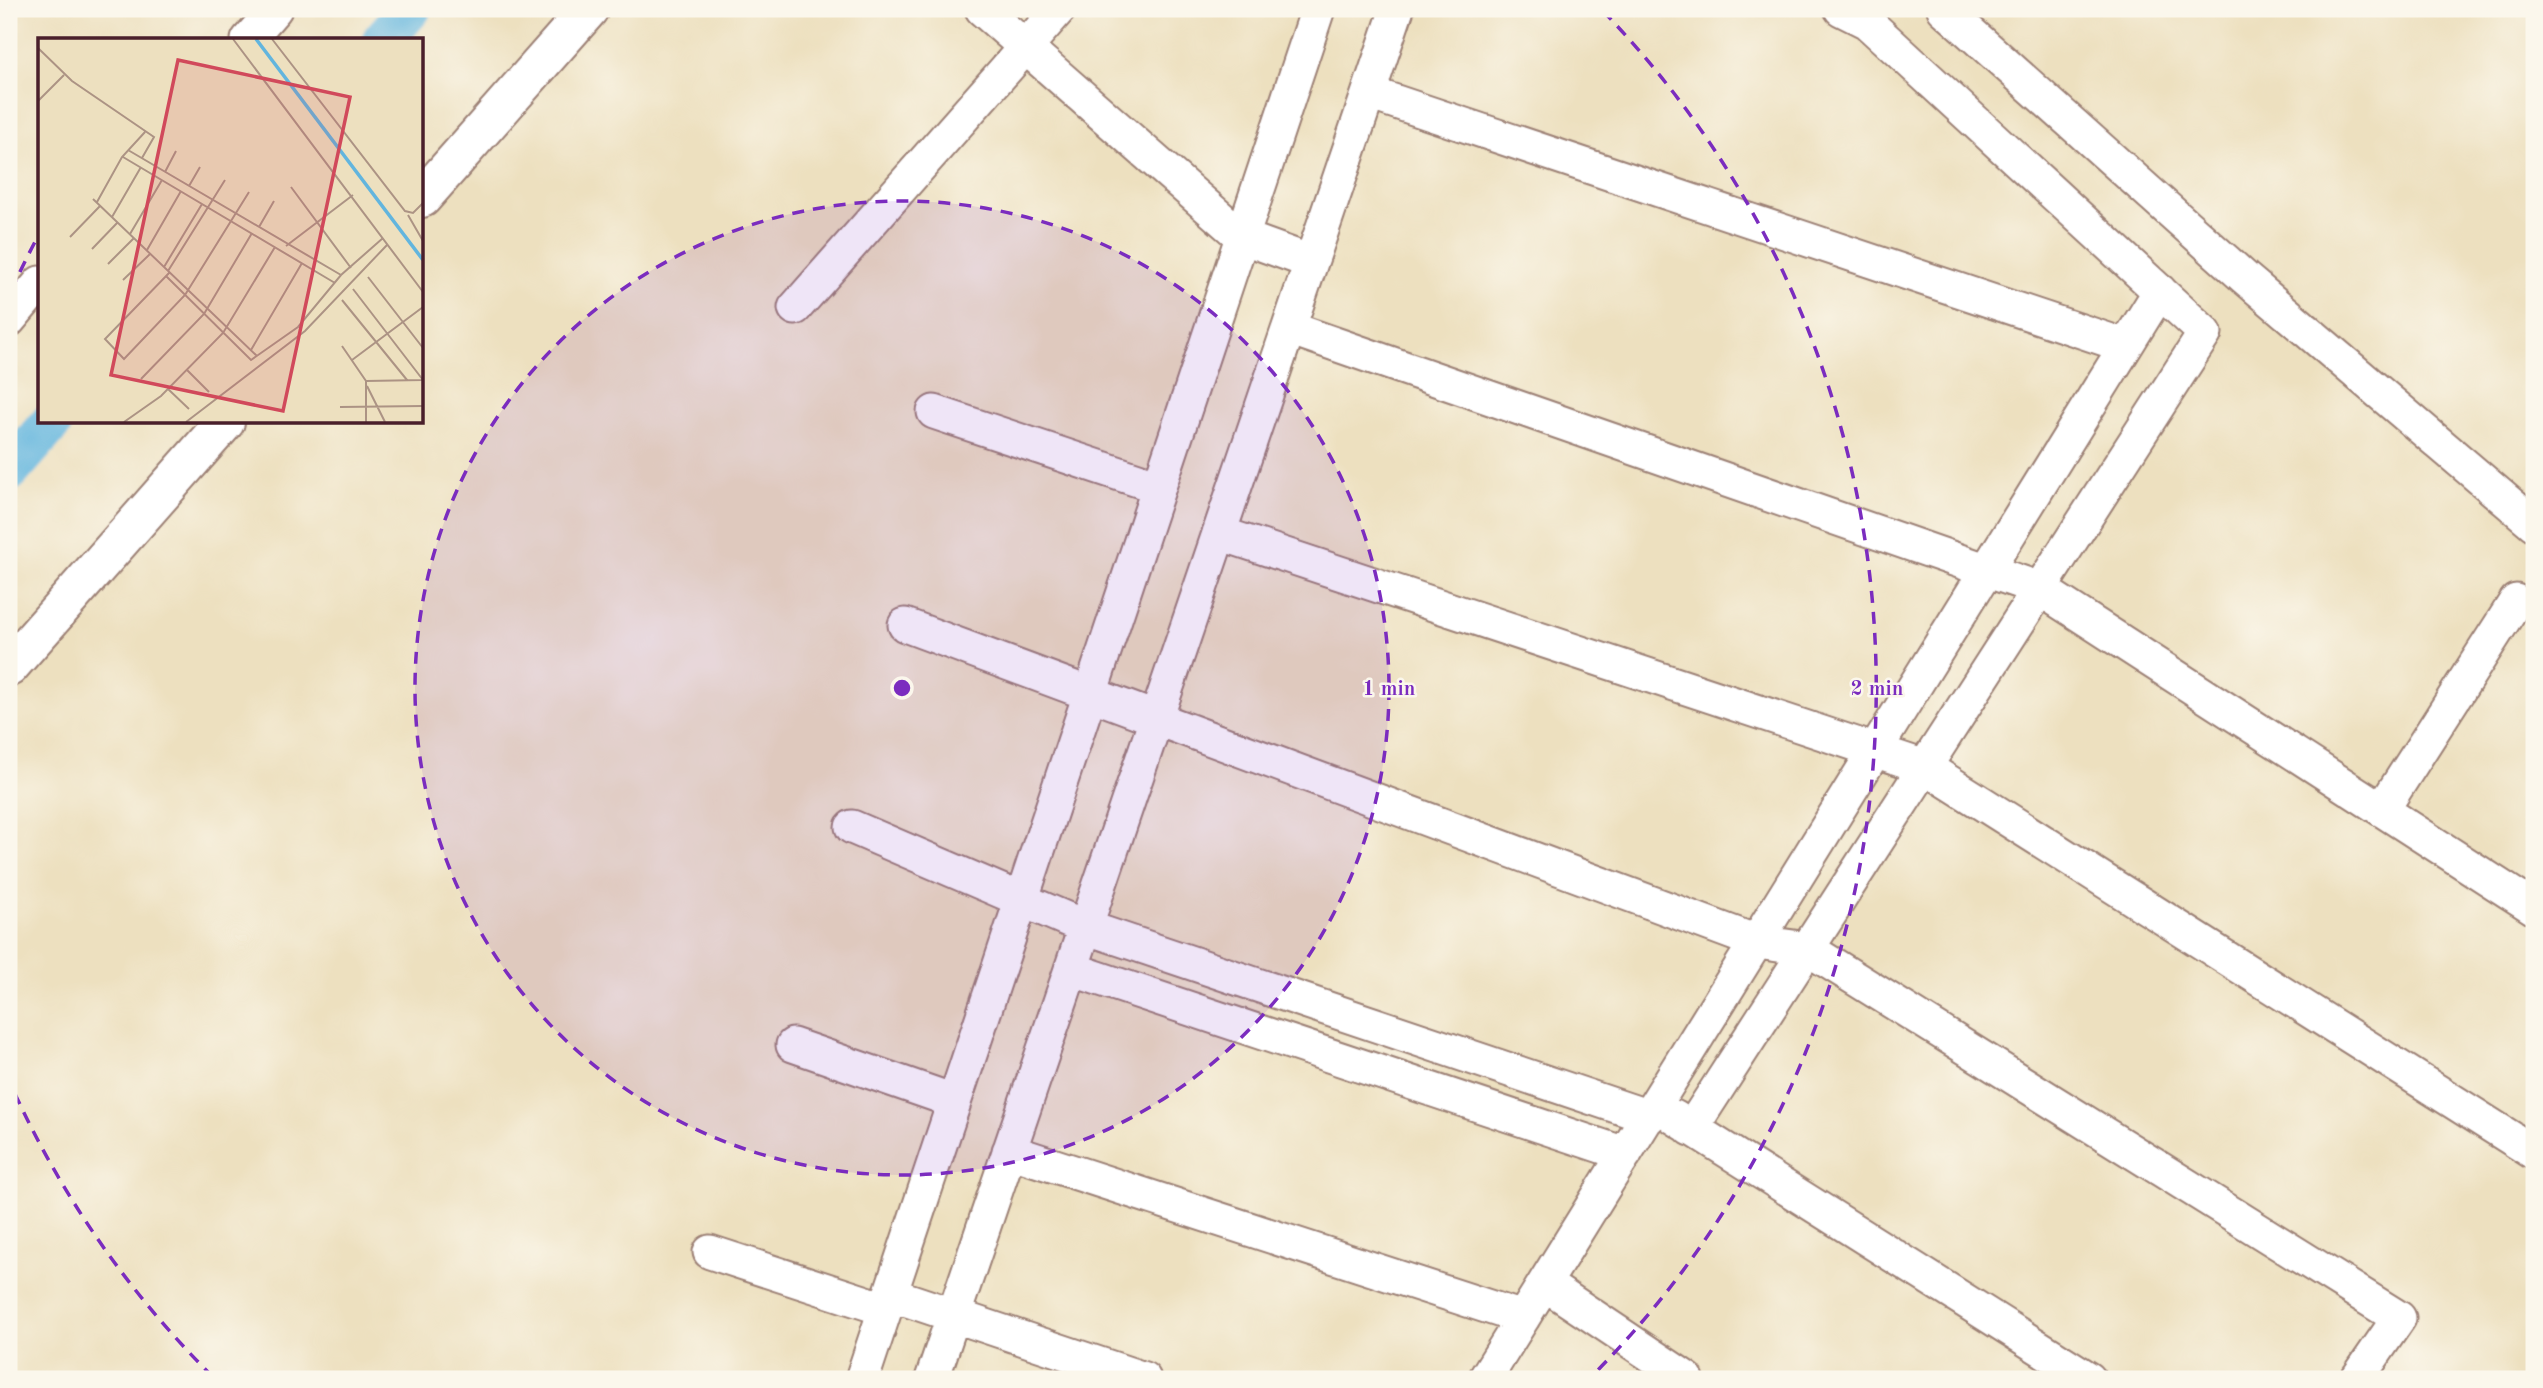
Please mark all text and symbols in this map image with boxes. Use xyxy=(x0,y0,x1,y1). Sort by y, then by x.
inset map xyxy=(38,38,424,424)
centre of rings xyxy=(890,676,914,700)
text: 1 min xyxy=(1363,679,1415,700)
text: 2 min xyxy=(1851,679,1903,700)

